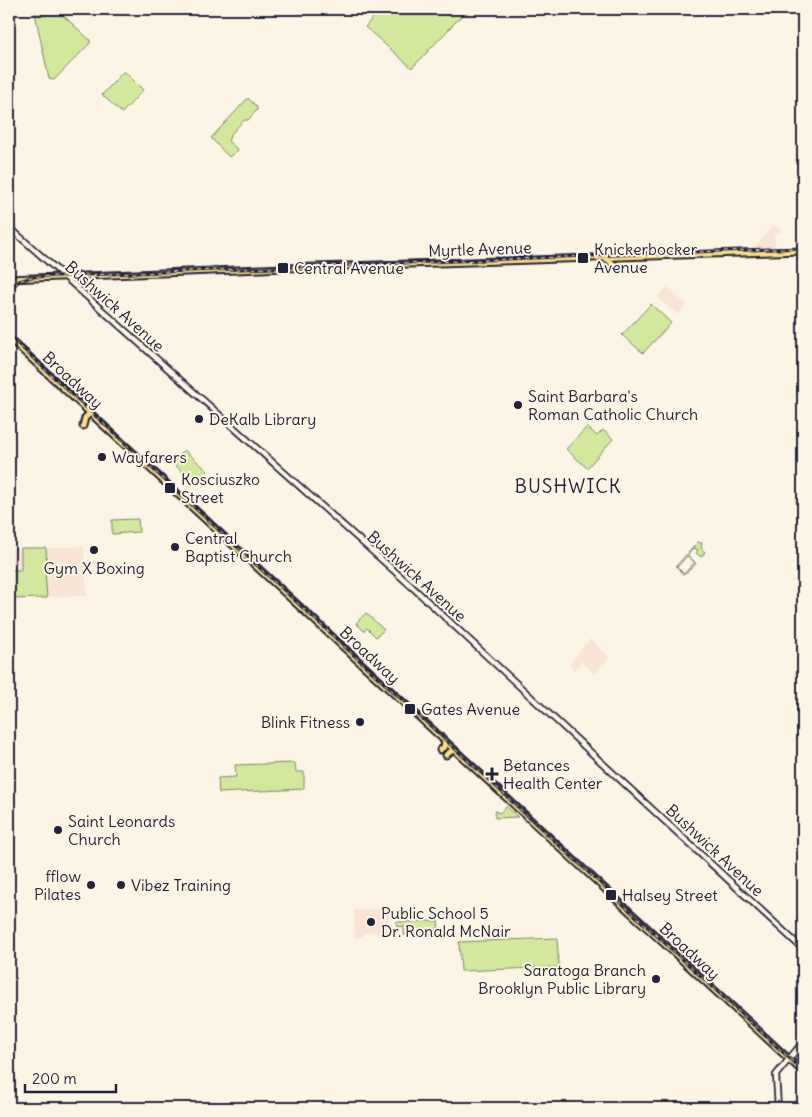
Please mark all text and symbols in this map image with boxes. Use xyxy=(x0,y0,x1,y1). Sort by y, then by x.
street label: Myrtle Avenue xyxy=(428,237,532,261)
place label: Knickerbocker Avenue xyxy=(594,239,698,277)
marker: Knickerbocker Avenue xyxy=(576,251,590,265)
street label: Bushwick Avenue xyxy=(61,256,169,356)
place label: Central Avenue xyxy=(294,258,404,278)
marker: Central Avenue xyxy=(276,261,290,275)
street label: Broadway xyxy=(39,347,107,413)
place label: Saint Barbara's Roman Catholic Church xyxy=(528,386,698,424)
marker: Saint Barbara's Roman Catholic Church xyxy=(512,399,524,411)
place label: DeKalb Library xyxy=(209,409,316,429)
marker: DeKalb Library xyxy=(193,413,205,425)
place label: Wayfarers xyxy=(112,447,187,467)
marker: Wayfarers xyxy=(96,451,108,463)
place label: Kosciuszko Street xyxy=(181,469,260,507)
district label: BUSHWICK xyxy=(514,474,622,498)
marker: Kosciuszko Street xyxy=(163,481,177,495)
street label: Bushwick Avenue xyxy=(363,526,471,626)
place label: Central Baptist Church xyxy=(185,528,292,566)
marker: Central Baptist Church xyxy=(169,541,181,553)
marker: Gym X Boxing xyxy=(88,544,100,556)
place label: Gym X Boxing xyxy=(43,558,145,578)
street label: Broadway xyxy=(336,622,404,688)
place label: Gates Avenue xyxy=(421,699,520,719)
marker: Gates Avenue xyxy=(403,702,417,716)
place label: Blink Fitness xyxy=(261,712,350,732)
marker: Blink Fitness xyxy=(354,716,366,728)
place label: Betances Health Center xyxy=(503,755,603,793)
marker: Betances Health Center xyxy=(485,767,499,781)
street label: Bushwick Avenue xyxy=(662,800,768,900)
place label: Saint Leonards Church xyxy=(68,811,175,849)
marker: Saint Leonards Church xyxy=(52,824,64,836)
place label: fflow Pilates xyxy=(34,866,81,904)
place label: Vibez Training xyxy=(131,875,231,895)
marker: fflow Pilates xyxy=(85,879,97,891)
marker: Vibez Training xyxy=(115,879,127,891)
place label: Halsey Street xyxy=(622,885,718,905)
marker: Halsey Street xyxy=(604,888,618,902)
place label: Public School 5 Dr. Ronald McNair xyxy=(381,903,511,941)
marker: Public School 5 Dr. Ronald McNair xyxy=(365,916,377,928)
street label: Broadway xyxy=(656,918,724,984)
place label: Saratoga Branch Brooklyn Public Library xyxy=(478,960,646,998)
marker: Saratoga Branch Brooklyn Public Library xyxy=(650,973,662,985)
scale bar xyxy=(25,1062,116,1094)
text: 200 m xyxy=(32,1069,77,1088)

